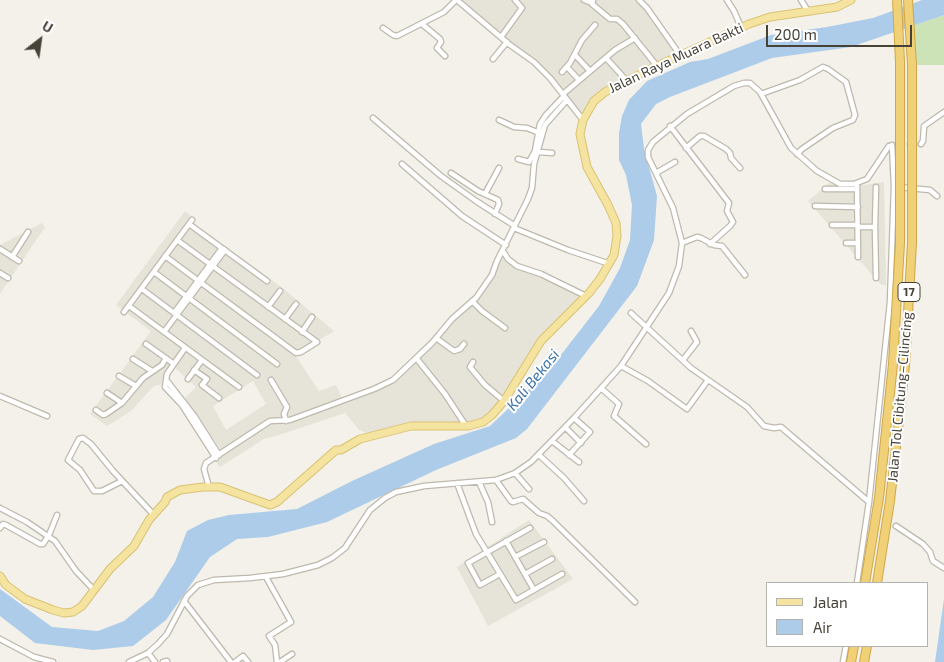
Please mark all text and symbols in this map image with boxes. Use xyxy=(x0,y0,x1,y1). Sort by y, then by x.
north arrow xyxy=(15,15,65,65)
scale bar xyxy=(769,15,915,47)
text: U xyxy=(39,17,56,36)
street label: Jalan Raya Muara Bakti xyxy=(606,19,746,97)
text: 200 m xyxy=(774,25,817,43)
road number: 17 xyxy=(898,282,920,302)
street label: Jalan Tol Cibitung–Cilincing xyxy=(884,311,916,483)
water label: Kali Bekasi xyxy=(503,346,563,414)
legend xyxy=(766,582,929,647)
text: Jalan xyxy=(813,593,848,611)
text: Air xyxy=(813,618,832,636)

